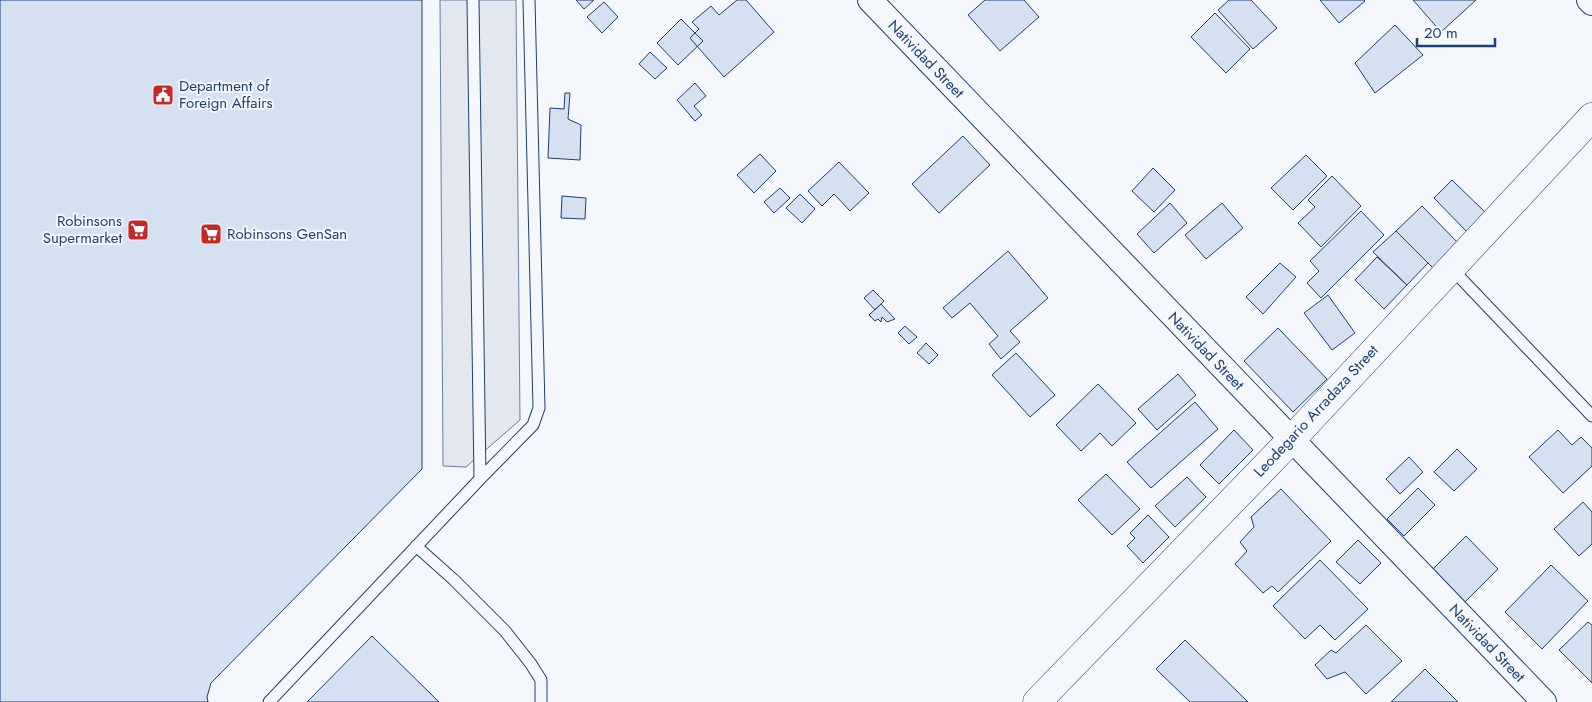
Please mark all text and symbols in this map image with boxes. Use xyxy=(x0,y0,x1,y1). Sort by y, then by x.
street label: Natividad Street xyxy=(883,15,969,103)
scale bar xyxy=(1417,15,1494,47)
text: 20 m xyxy=(1424,22,1458,44)
place label: Department of Foreign Affairs xyxy=(179,75,273,114)
public building icon: Department of Foreign Affairs xyxy=(151,83,175,107)
place label: Robinsons Supermarket xyxy=(43,210,122,249)
supermarket icon: Robinsons Supermarket xyxy=(126,218,150,242)
supermarket icon: Robinsons GenSan xyxy=(199,222,223,246)
place label: Robinsons GenSan xyxy=(227,223,347,245)
street label: Natividad Street xyxy=(1163,307,1249,395)
street label: Leodegario Arradaza Street xyxy=(1249,340,1384,482)
street label: Natividad Street xyxy=(1444,599,1530,687)

